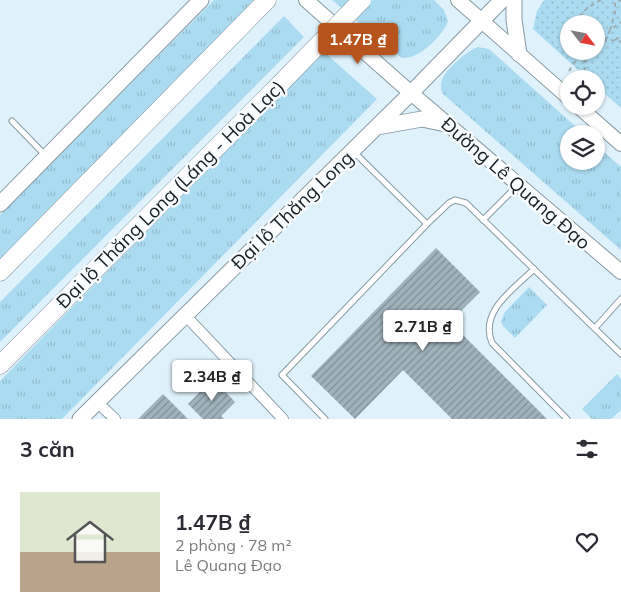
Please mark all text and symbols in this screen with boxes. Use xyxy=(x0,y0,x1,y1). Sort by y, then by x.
north arrow xyxy=(560,15,605,60)
map controls xyxy=(560,15,605,170)
pin: 1.47B ₫ xyxy=(312,22,404,65)
text: 1.47B ₫ xyxy=(329,29,387,49)
button: locate xyxy=(560,70,605,115)
street label: Đại lộ Thăng Long (Láng - Hoà Lạc) xyxy=(51,75,289,313)
street label: Đường Lê Quang Đạo xyxy=(436,112,596,254)
button: layers xyxy=(560,125,605,170)
street label: Đại lộ Thăng Long xyxy=(226,146,358,274)
pin: 2.71B ₫ xyxy=(377,310,469,352)
text: 2.71B ₫ xyxy=(394,316,452,336)
pin: 2.34B ₫ xyxy=(166,360,258,402)
text: 2.34B ₫ xyxy=(183,366,241,386)
icon: filters xyxy=(573,435,601,463)
text: 3 căn xyxy=(20,436,75,462)
text: 1.47B ₫ xyxy=(175,509,251,535)
icon: home xyxy=(60,512,120,572)
icon: heart xyxy=(573,528,601,556)
text: 2 phòng · 78 m² xyxy=(175,535,291,555)
text: Lê Quang Đạo xyxy=(175,555,282,575)

